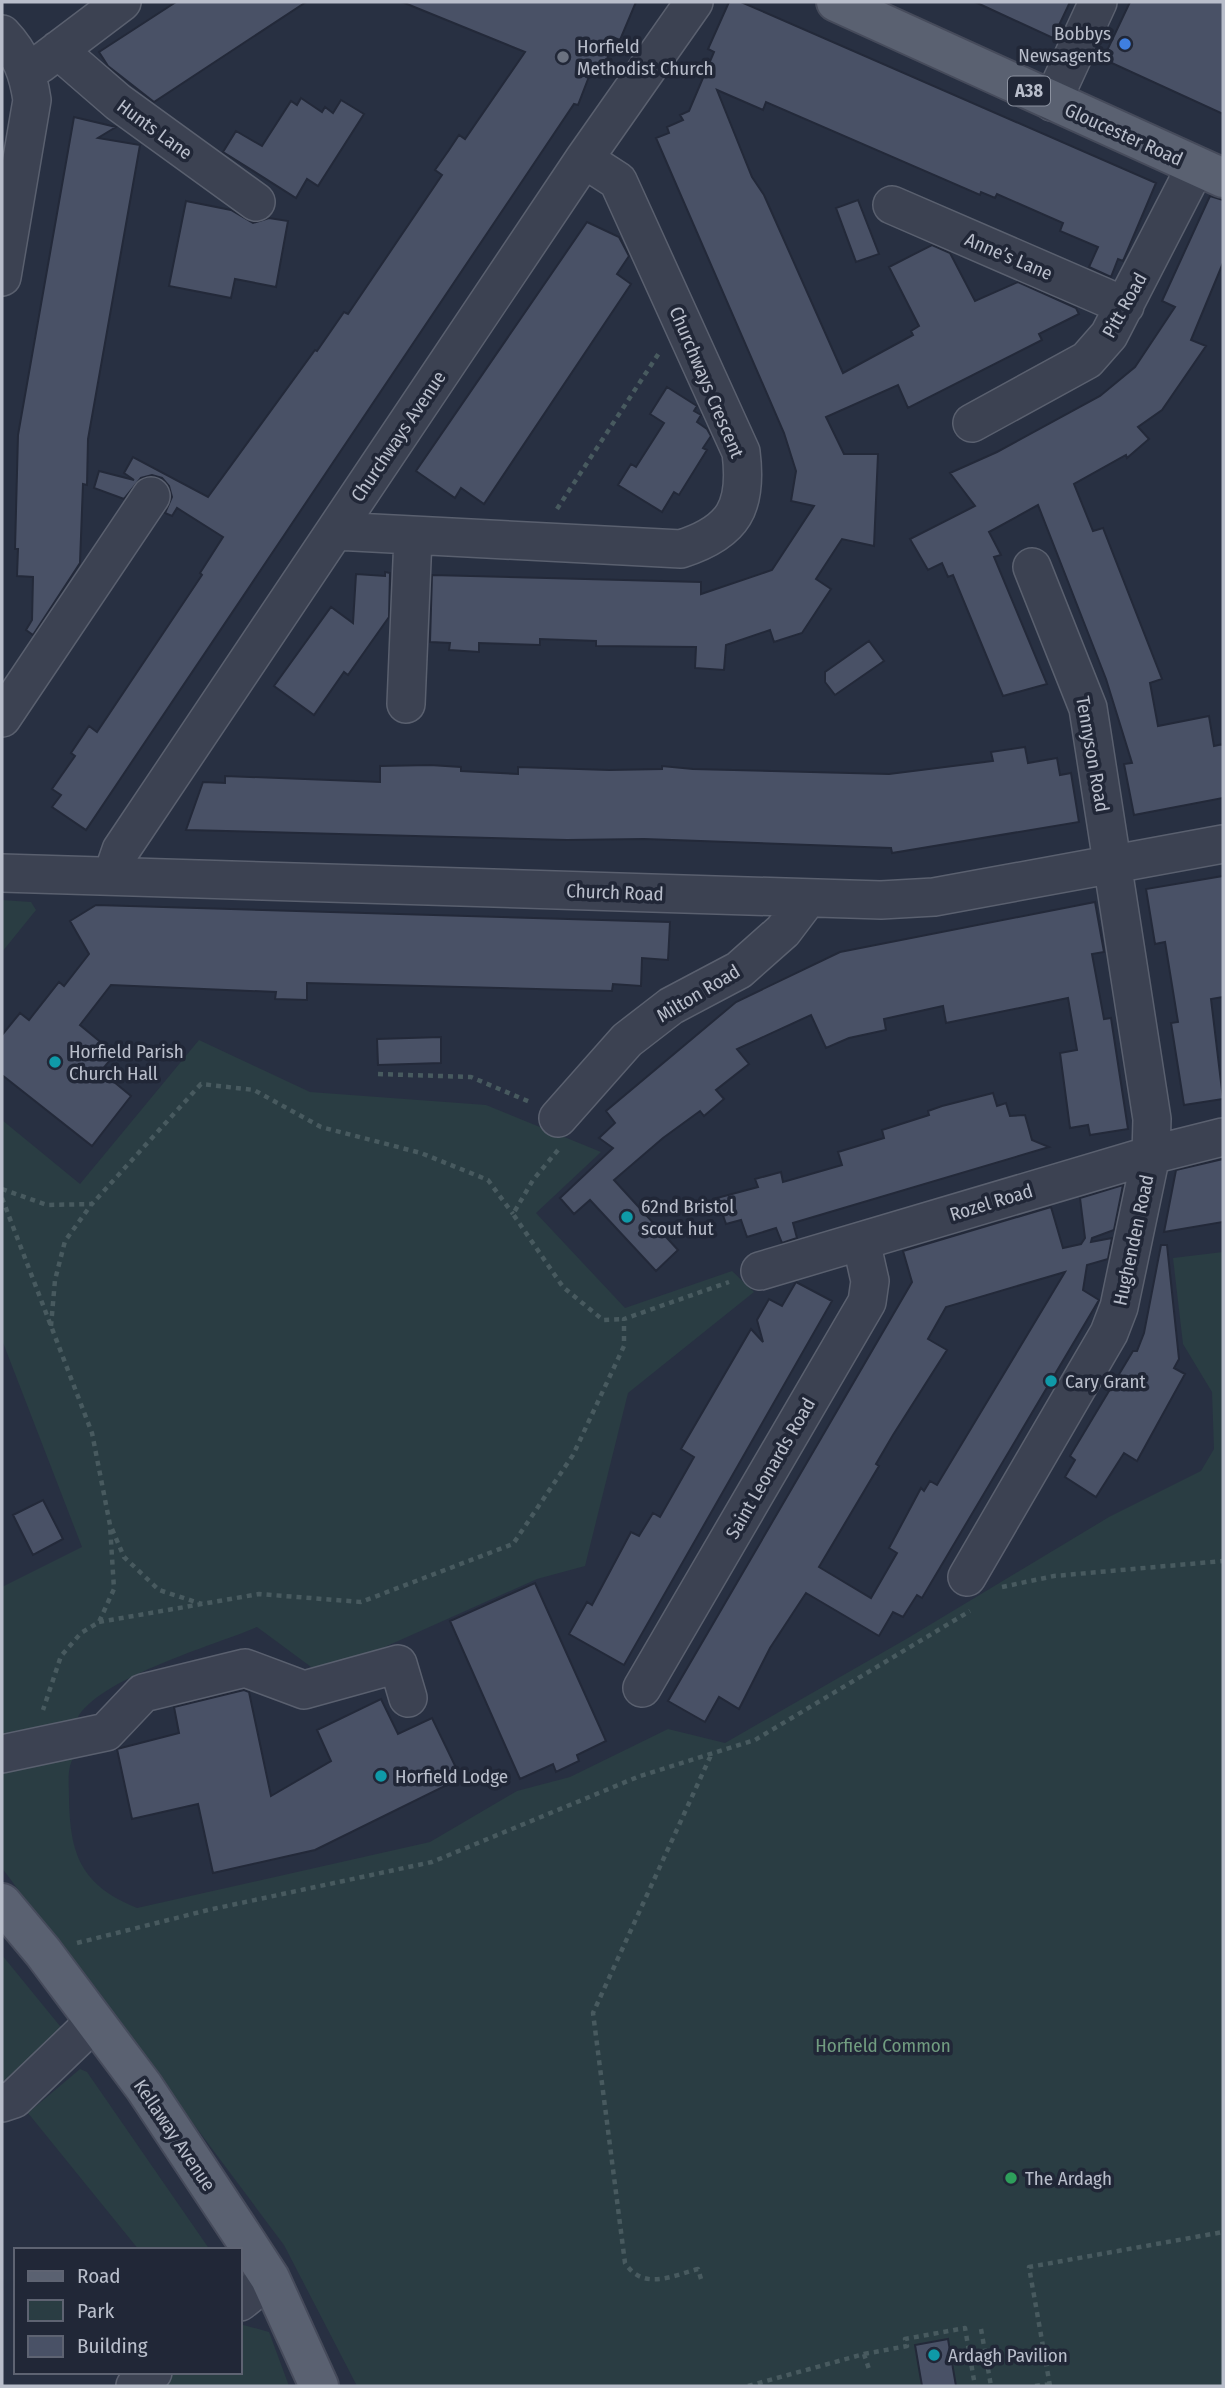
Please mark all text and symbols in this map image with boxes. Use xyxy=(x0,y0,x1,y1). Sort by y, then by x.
place label: Bobbys Newsagents xyxy=(1018,22,1111,67)
place label: Horfield Methodist Church xyxy=(577,35,714,80)
marker: Bobbys Newsagents xyxy=(1117,36,1133,52)
marker: Horfield Methodist Church xyxy=(555,49,571,65)
road number: A38 xyxy=(1008,76,1050,106)
street label: Hunts Lane xyxy=(113,94,197,164)
street label: Gloucester Road xyxy=(1061,98,1186,171)
street label: Anne’s Lane xyxy=(962,228,1056,285)
street label: Pitt Road xyxy=(1097,269,1152,342)
street label: Churchways Crescent xyxy=(664,303,749,462)
street label: Churchways Avenue xyxy=(346,366,451,506)
street label: Tennyson Road xyxy=(1071,694,1114,814)
street label: Church Road xyxy=(566,879,664,906)
street label: Milton Road xyxy=(652,960,744,1027)
place label: Horfield Parish Church Hall xyxy=(69,1040,184,1085)
marker: Horfield Parish Church Hall xyxy=(47,1054,63,1070)
street label: Hughenden Road xyxy=(1108,1173,1159,1308)
street label: Rozel Road xyxy=(947,1179,1035,1226)
place label: 62nd Bristol scout hut xyxy=(641,1195,734,1240)
marker: 62nd Bristol scout hut xyxy=(619,1209,635,1225)
place label: Cary Grant xyxy=(1065,1370,1147,1393)
marker: Cary Grant xyxy=(1043,1373,1059,1389)
street label: Saint Leonards Road xyxy=(721,1394,820,1543)
place label: Horfield Lodge xyxy=(395,1765,508,1788)
marker: Horfield Lodge xyxy=(373,1768,389,1784)
park label: Horfield Common xyxy=(815,2034,951,2057)
street label: Kellaway Avenue xyxy=(129,2075,220,2195)
place label: The Ardagh xyxy=(1025,2167,1112,2190)
marker: The Ardagh xyxy=(1003,2170,1019,2186)
legend xyxy=(14,2248,242,2374)
text: Road xyxy=(77,2263,121,2289)
text: Park xyxy=(77,2298,115,2324)
text: Building xyxy=(77,2333,148,2359)
place label: Ardagh Pavilion xyxy=(948,2344,1068,2367)
marker: Ardagh Pavilion xyxy=(926,2347,942,2363)

